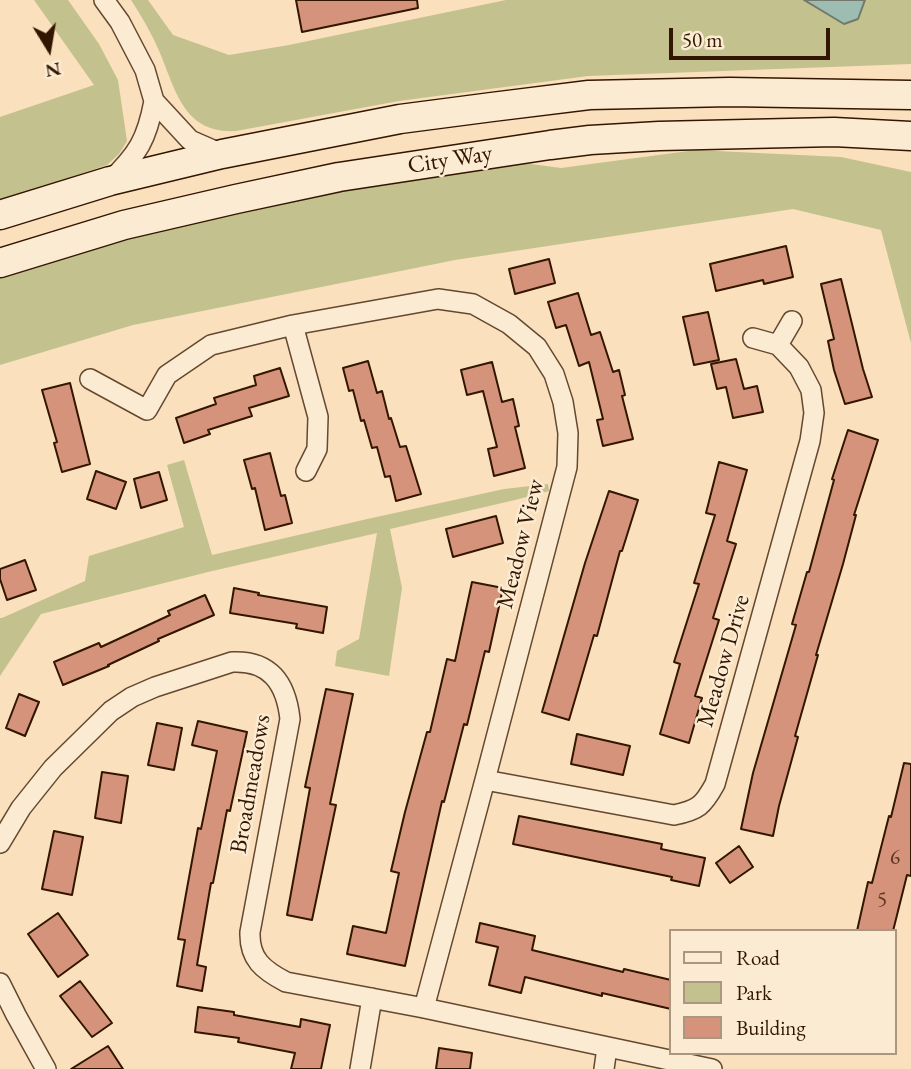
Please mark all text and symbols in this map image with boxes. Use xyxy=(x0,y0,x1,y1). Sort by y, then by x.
north arrow xyxy=(14,14,84,84)
scale bar xyxy=(673,14,834,58)
text: 50 m xyxy=(682,26,723,53)
text: N xyxy=(43,56,63,84)
street label: City Way xyxy=(406,139,494,181)
street label: Meadow View xyxy=(491,476,551,612)
street label: Meadow Drive xyxy=(691,592,757,730)
street label: Broadmeadows xyxy=(225,712,277,856)
house number: 6 xyxy=(890,845,900,871)
house number: 5 xyxy=(877,887,887,913)
legend xyxy=(670,929,897,1055)
text: Road xyxy=(736,944,780,971)
text: Park xyxy=(736,979,772,1006)
text: Building xyxy=(736,1014,806,1041)

